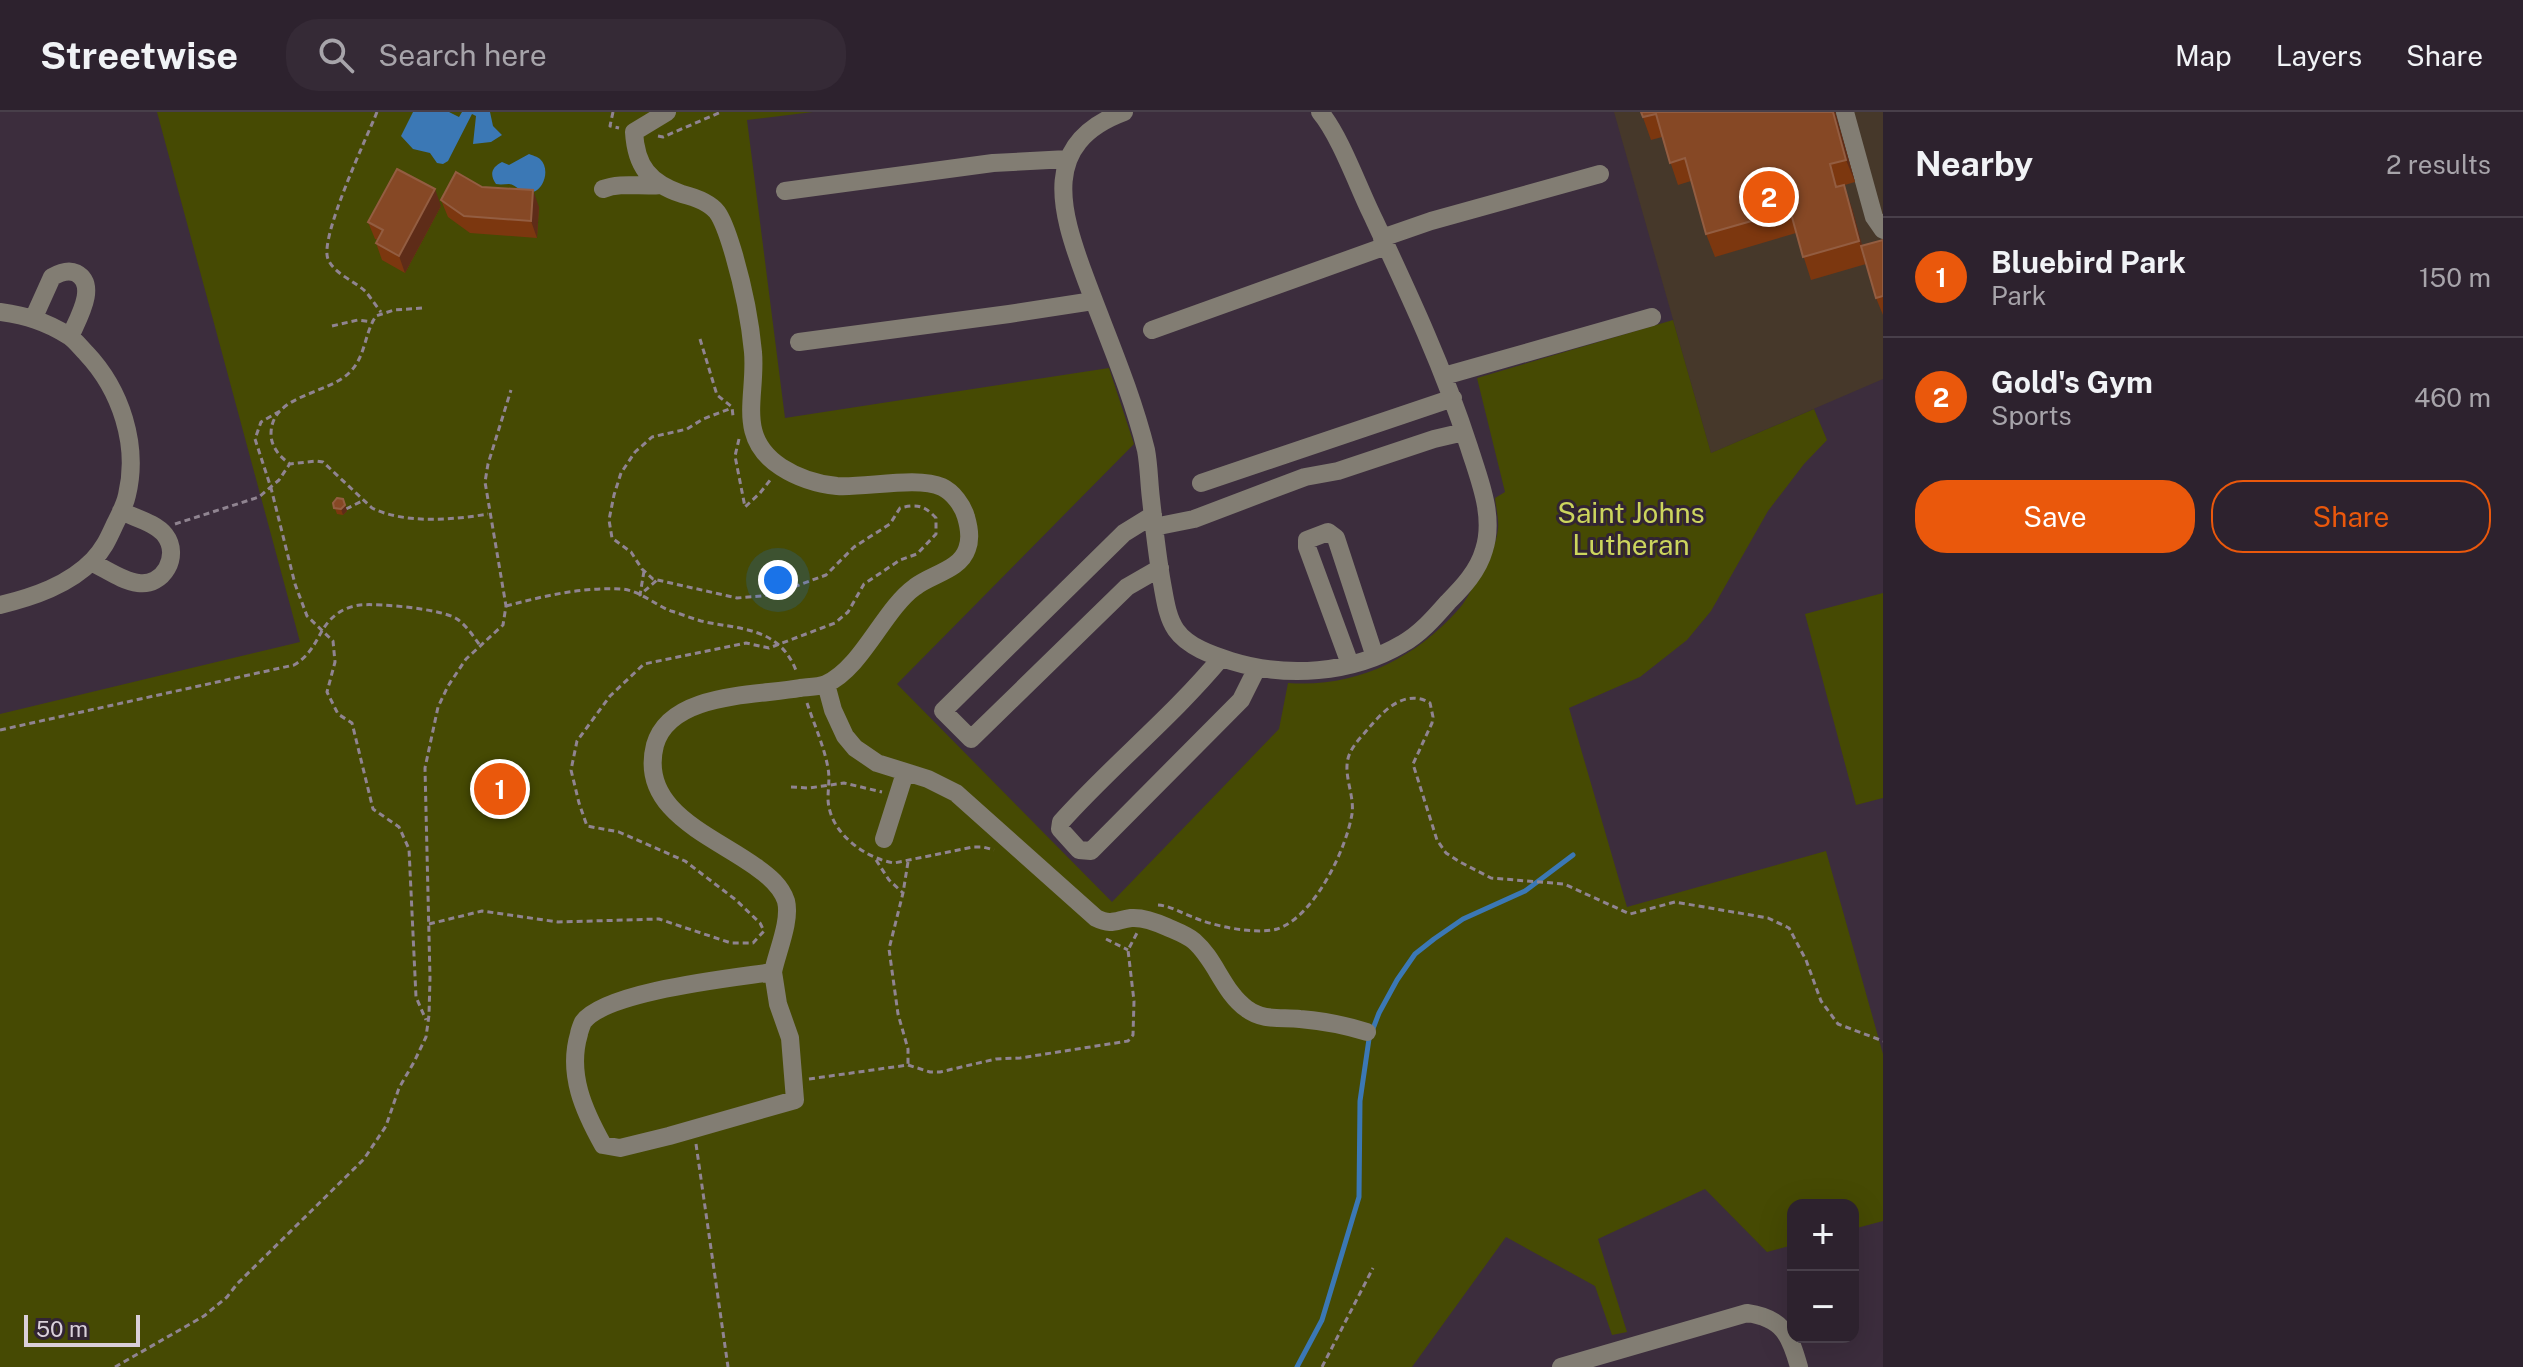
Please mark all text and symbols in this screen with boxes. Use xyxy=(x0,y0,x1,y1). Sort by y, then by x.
search box xyxy=(286,19,846,91)
text: Streetwise xyxy=(40,33,238,78)
icon: search xyxy=(314,33,358,77)
text: Search here xyxy=(378,37,547,73)
text: Map xyxy=(2175,39,2232,72)
text: Layers xyxy=(2276,39,2362,72)
text: Share xyxy=(2406,39,2483,72)
text: Nearby xyxy=(1915,144,2033,184)
text: 2 results xyxy=(2386,149,2491,180)
pin: 2 xyxy=(1743,167,1795,227)
text: Bluebird Park xyxy=(1991,244,2186,280)
text: 1 xyxy=(1935,262,1947,293)
text: 150 m xyxy=(2419,262,2491,293)
text: Park xyxy=(1991,280,2046,311)
text: Gold's Gym xyxy=(1991,364,2153,400)
text: 2 xyxy=(1933,382,1949,413)
text: 460 m xyxy=(2414,382,2491,413)
text: Sports xyxy=(1991,400,2072,431)
button: Save xyxy=(1915,480,2195,553)
button: Share xyxy=(2211,480,2491,553)
park label: Saint Johns Lutheran xyxy=(1557,496,1705,561)
your location xyxy=(758,560,798,600)
pin: 1 xyxy=(474,759,526,819)
map controls xyxy=(1787,1199,1859,1343)
button: + xyxy=(1787,1199,1859,1271)
button: − xyxy=(1787,1271,1859,1343)
scale bar xyxy=(24,1311,140,1347)
text: 50 m xyxy=(36,1316,88,1342)

